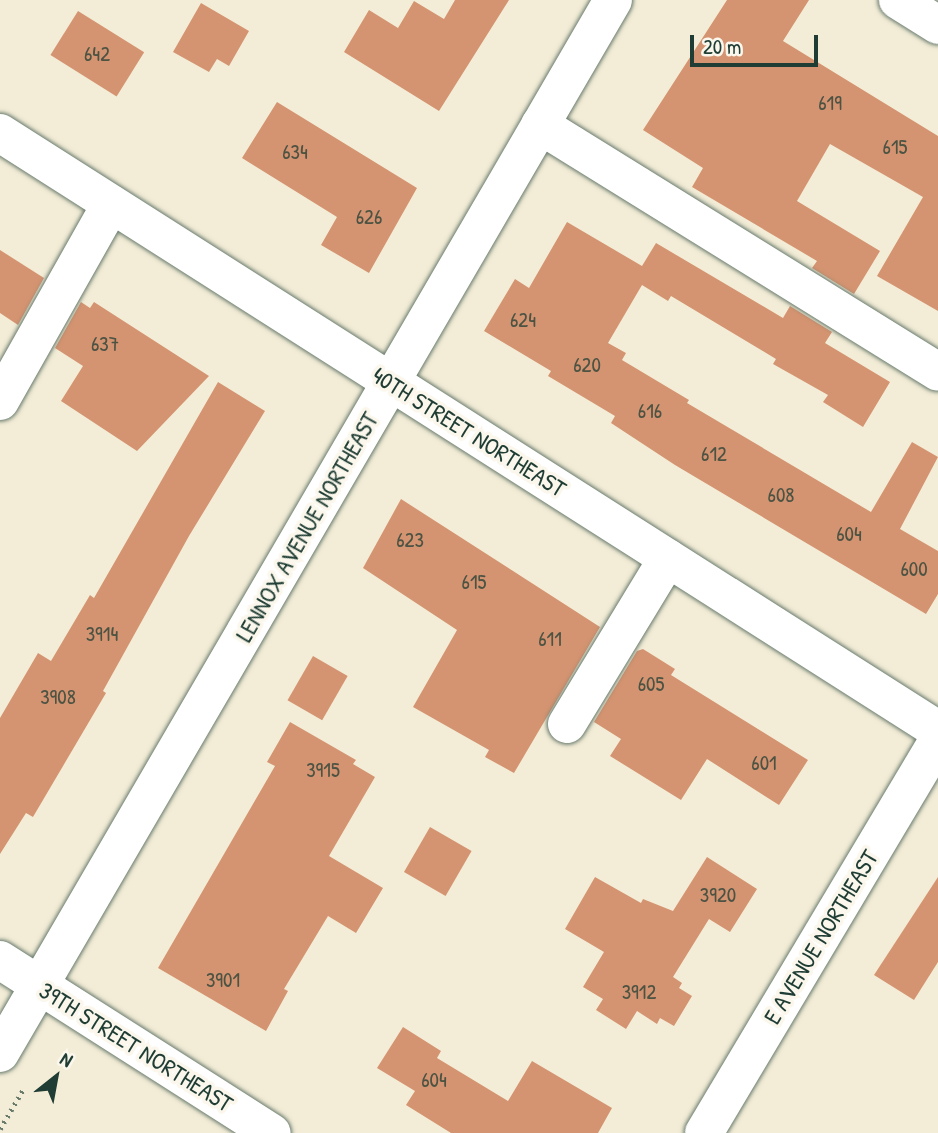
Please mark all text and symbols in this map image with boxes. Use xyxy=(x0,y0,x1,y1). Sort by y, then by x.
scale bar xyxy=(693,21,821,65)
text: 20 m xyxy=(703,32,741,61)
house number: 642 xyxy=(84,41,110,67)
house number: 619 xyxy=(818,90,842,116)
house number: 615 xyxy=(883,134,907,160)
house number: 634 xyxy=(282,139,308,165)
house number: 626 xyxy=(356,204,382,230)
house number: 624 xyxy=(510,307,536,333)
house number: 637 xyxy=(91,331,119,357)
house number: 620 xyxy=(573,352,601,378)
street label: 40TH STREET NORTHEAST xyxy=(367,361,571,503)
house number: 616 xyxy=(638,398,662,424)
street label: LENNOX AVENUE NORTHEAST xyxy=(229,407,385,647)
house number: 612 xyxy=(701,441,727,467)
house number: 608 xyxy=(768,482,794,508)
house number: 604 xyxy=(836,521,862,547)
house number: 623 xyxy=(396,527,424,553)
house number: 600 xyxy=(900,556,928,582)
house number: 615 xyxy=(462,569,486,595)
house number: 3914 xyxy=(86,621,118,647)
house number: 611 xyxy=(538,626,562,652)
house number: 605 xyxy=(638,671,664,697)
house number: 3908 xyxy=(40,684,76,710)
house number: 601 xyxy=(751,750,777,776)
house number: 3915 xyxy=(306,757,340,783)
street label: E AVENUE NORTHEAST xyxy=(758,845,884,1029)
house number: 3920 xyxy=(700,882,736,908)
house number: 3901 xyxy=(206,967,240,993)
street label: 39TH STREET NORTHEAST xyxy=(34,976,238,1118)
house number: 3912 xyxy=(622,979,656,1005)
north arrow xyxy=(21,1042,91,1112)
house number: 604 xyxy=(421,1067,447,1093)

